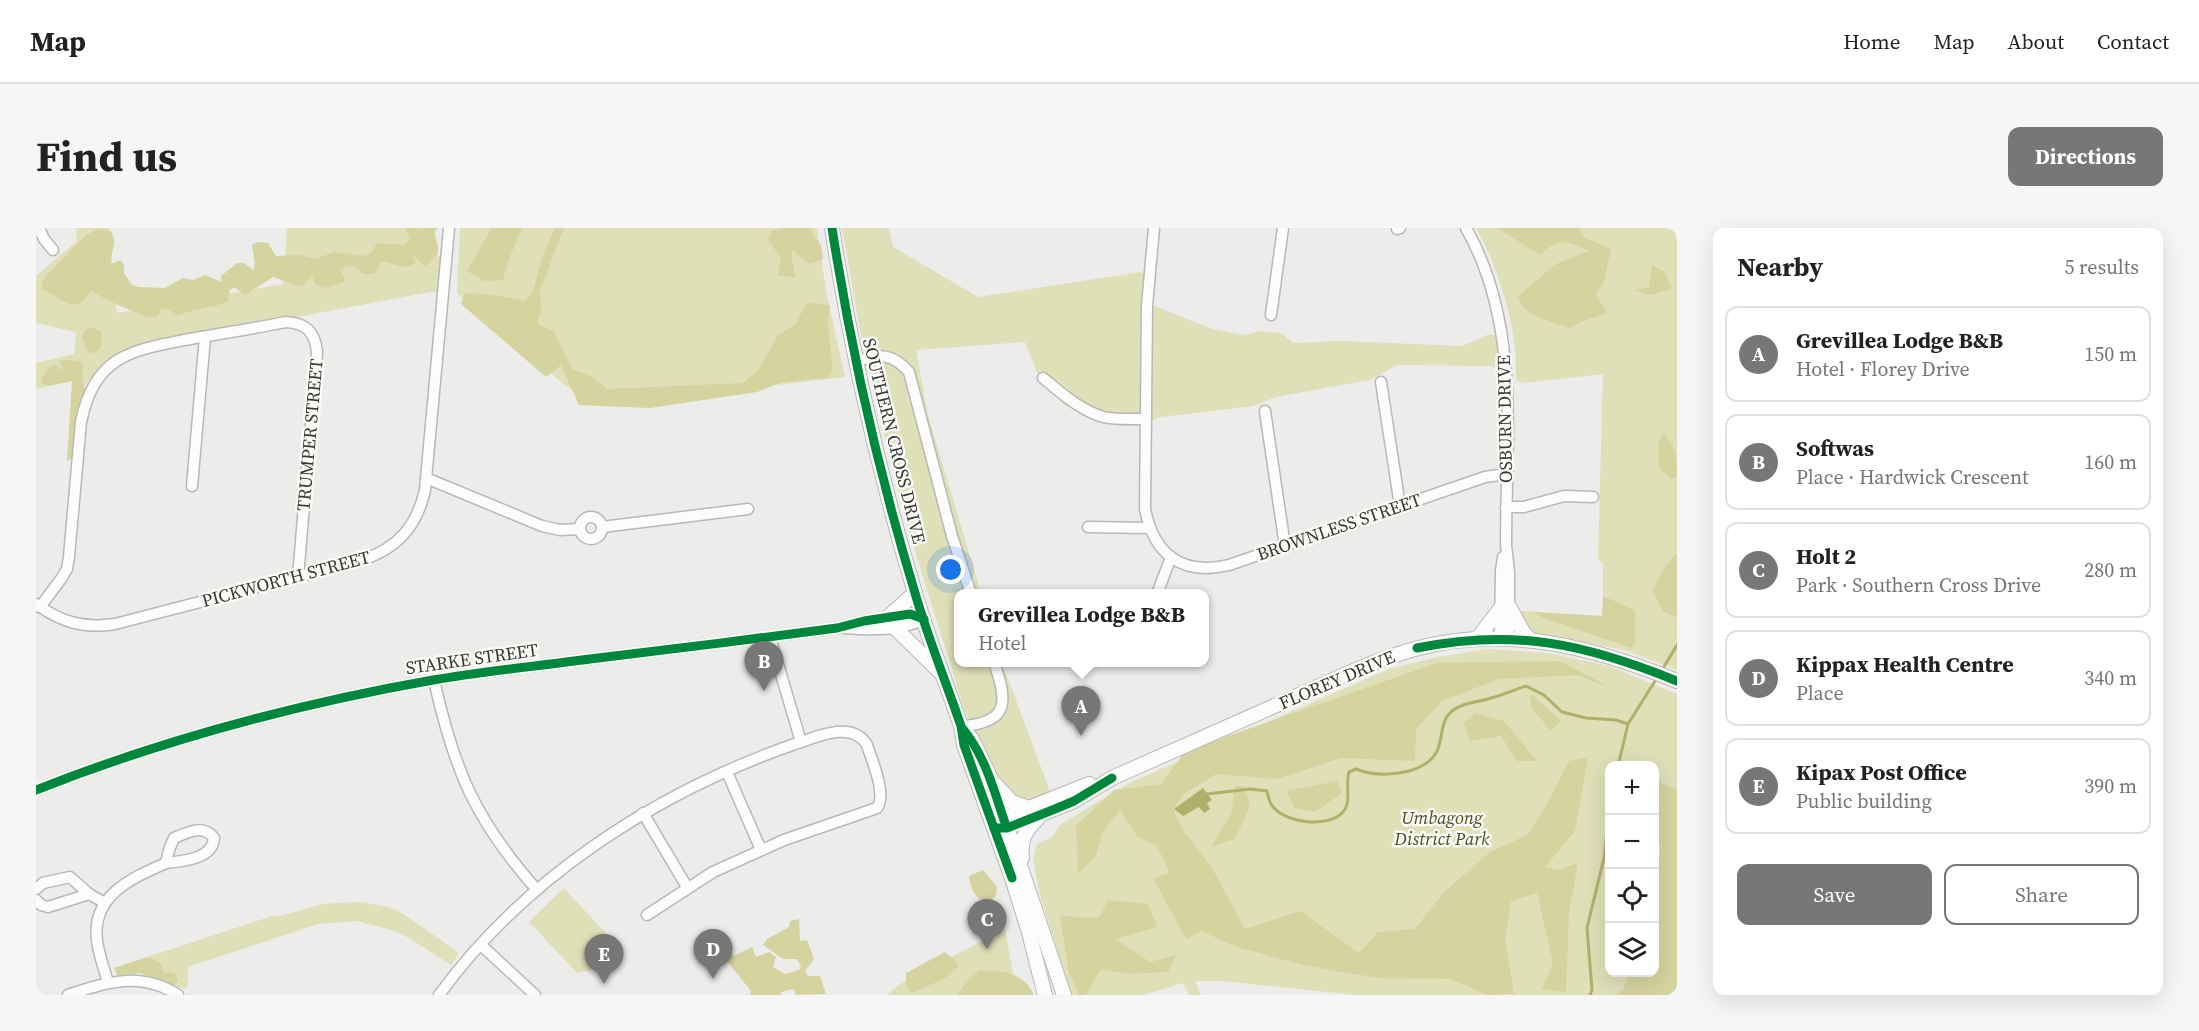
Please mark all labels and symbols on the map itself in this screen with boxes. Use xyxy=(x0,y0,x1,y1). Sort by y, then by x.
street label: SOUTHERN CROSS DRIVE xyxy=(857,335,932,546)
street label: OSBURN DRIVE xyxy=(1491,355,1518,483)
street label: TRUMPER STREET xyxy=(290,358,329,512)
street label: BROWNLESS STREET xyxy=(1253,487,1425,566)
street label: PICKWORTH STREET xyxy=(199,544,373,613)
your location xyxy=(936,555,965,584)
street label: STARKE STREET xyxy=(404,637,540,680)
pin: B xyxy=(744,642,784,691)
street label: FLOREY DRIVE xyxy=(1275,644,1399,715)
pin: A xyxy=(1062,686,1100,736)
park label: Umbagong District Park xyxy=(1393,805,1490,851)
pin: C xyxy=(968,900,1006,949)
pin: D xyxy=(694,930,732,979)
pin: E xyxy=(584,934,624,984)

